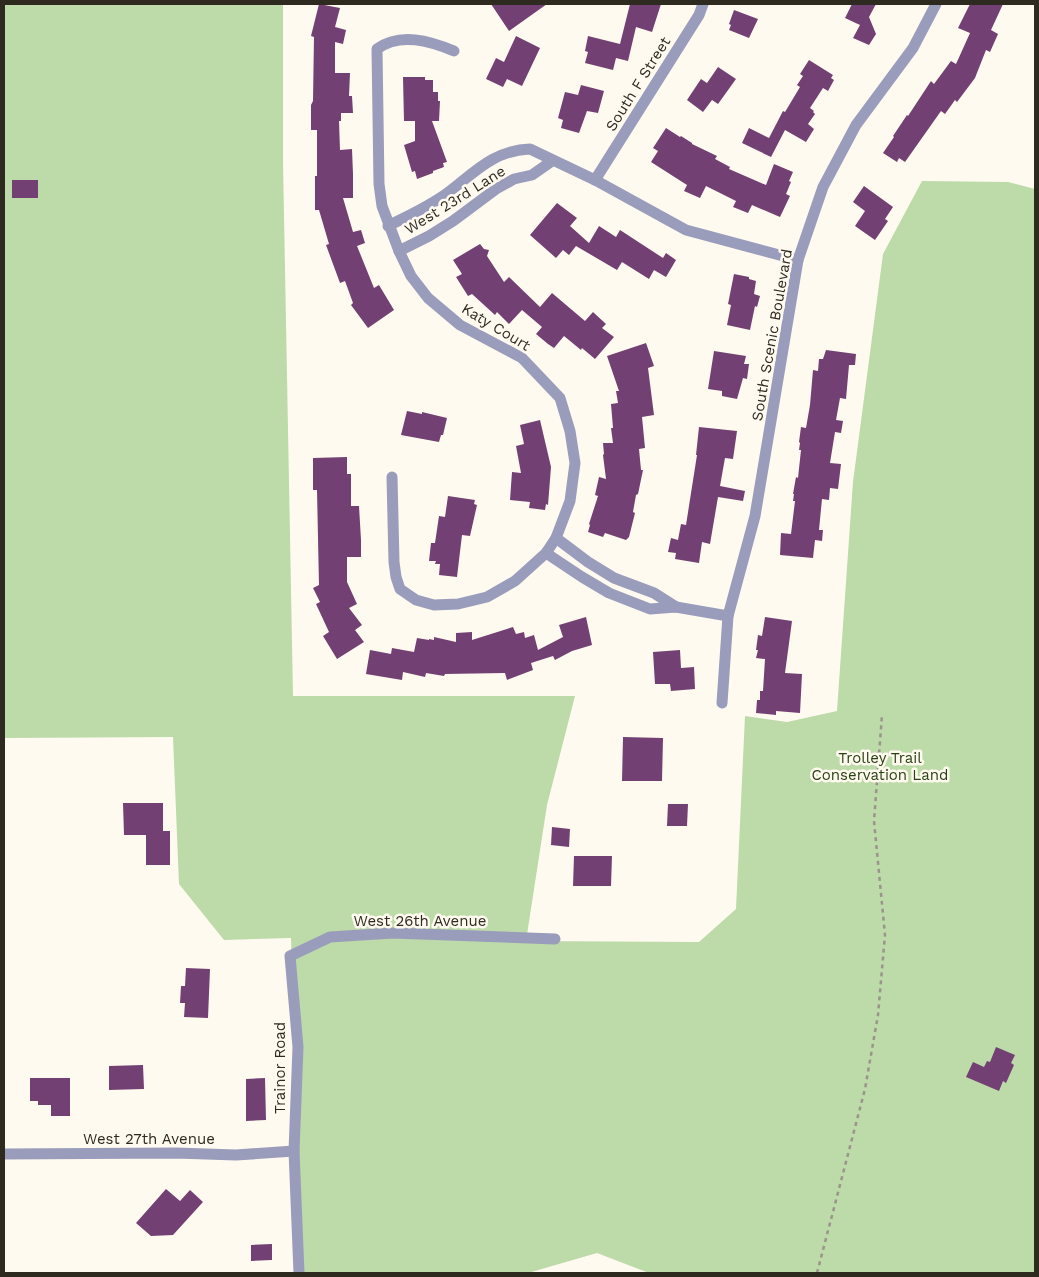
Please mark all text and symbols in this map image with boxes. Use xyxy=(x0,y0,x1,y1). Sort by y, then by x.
street label: South F Street xyxy=(602,33,675,134)
street label: West 23rd Lane xyxy=(401,162,509,238)
street label: South Scenic Boulevard xyxy=(748,248,796,422)
street label: Katy Court xyxy=(458,299,534,355)
park label: Trolley Trail Conservation Land xyxy=(812,749,948,784)
street label: West 26th Avenue xyxy=(354,912,486,930)
street label: Trainor Road xyxy=(271,1022,289,1114)
street label: West 27th Avenue xyxy=(83,1130,215,1148)

